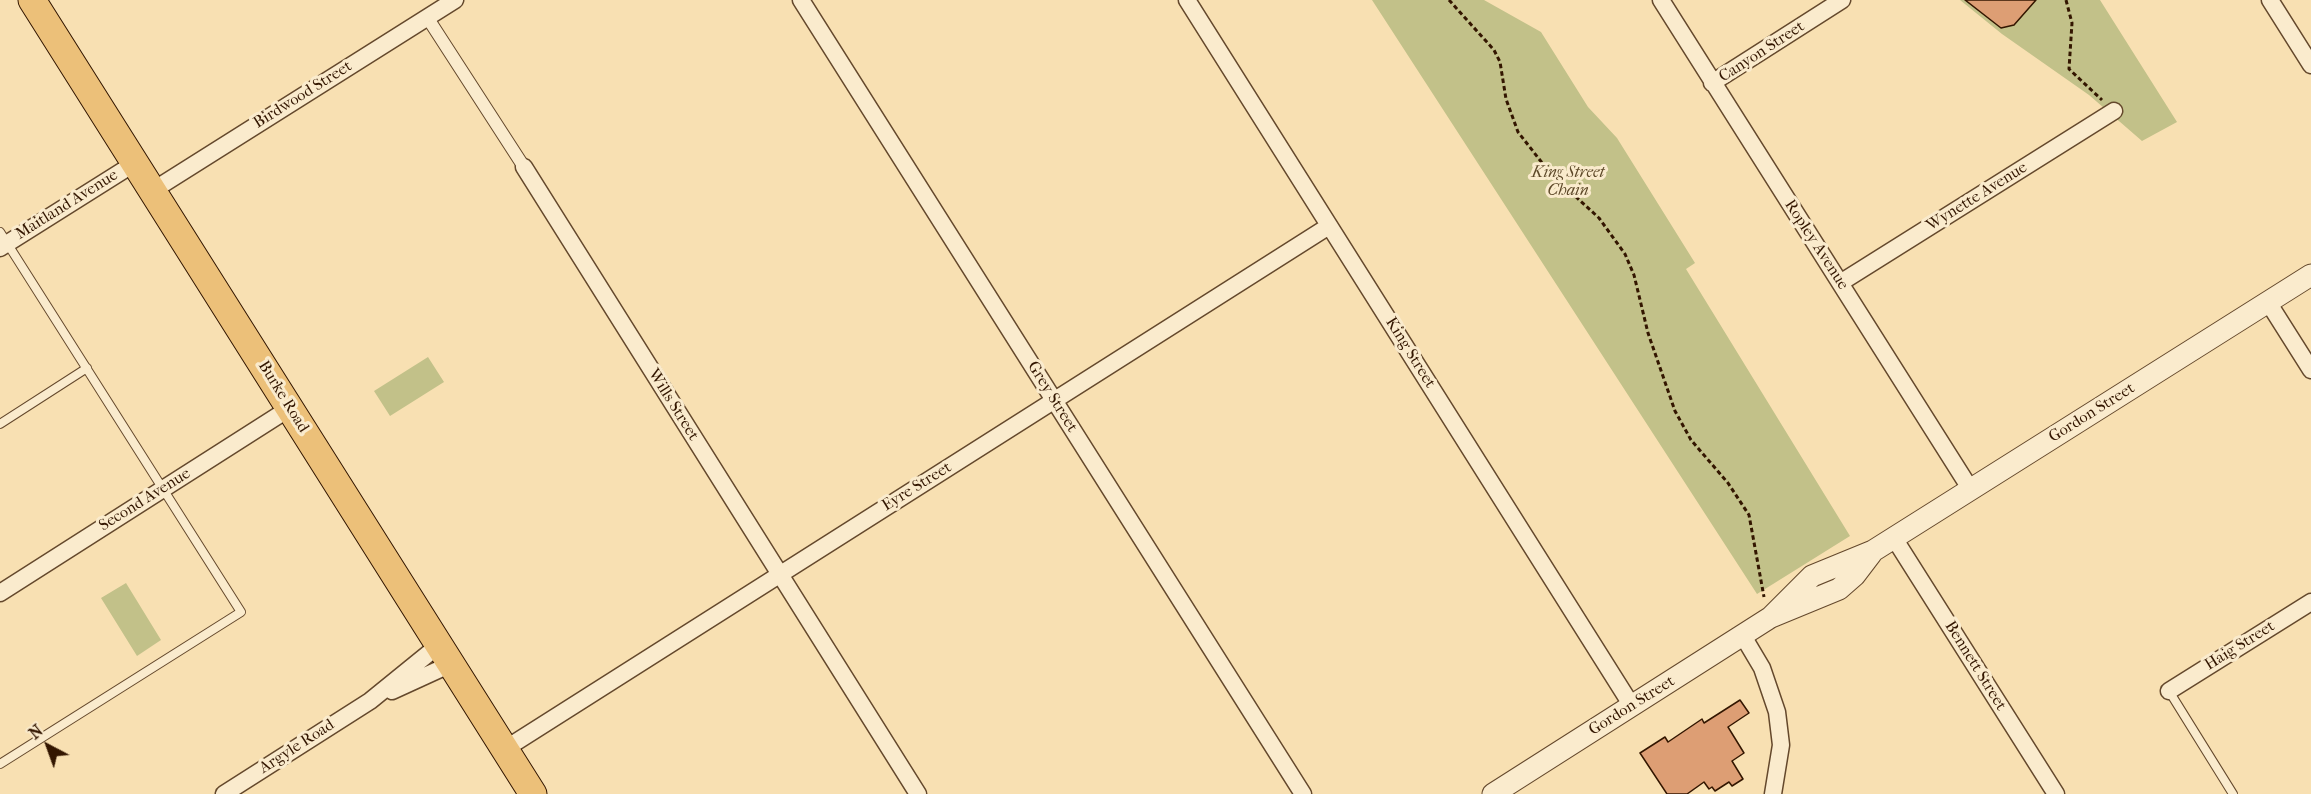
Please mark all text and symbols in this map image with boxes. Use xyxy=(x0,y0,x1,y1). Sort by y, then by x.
street label: Canyon Street xyxy=(1716,17,1808,87)
street label: Birdwood Street xyxy=(250,57,356,133)
street label: Wynette Avenue xyxy=(1923,158,2031,236)
park label: King Street Chain xyxy=(1532,163,1604,201)
street label: Maitland Avenue xyxy=(12,166,122,244)
street label: Ropley Avenue xyxy=(1780,196,1852,294)
street label: King Street xyxy=(1381,314,1439,392)
street label: Burke Road xyxy=(253,358,313,436)
street label: Grey Street xyxy=(1023,358,1081,436)
street label: Wills Street xyxy=(643,366,703,444)
street label: Gordon Street xyxy=(2046,379,2138,447)
street label: Eyre Street xyxy=(879,458,955,516)
street label: Second Avenue xyxy=(96,464,194,536)
street label: Haig Street xyxy=(2201,617,2279,675)
street label: Bennett Street xyxy=(1940,618,2010,714)
street label: Gordon Street xyxy=(1586,672,1678,740)
north arrow xyxy=(18,716,78,776)
street label: Argyle Road xyxy=(256,716,338,778)
text: N xyxy=(25,721,47,743)

